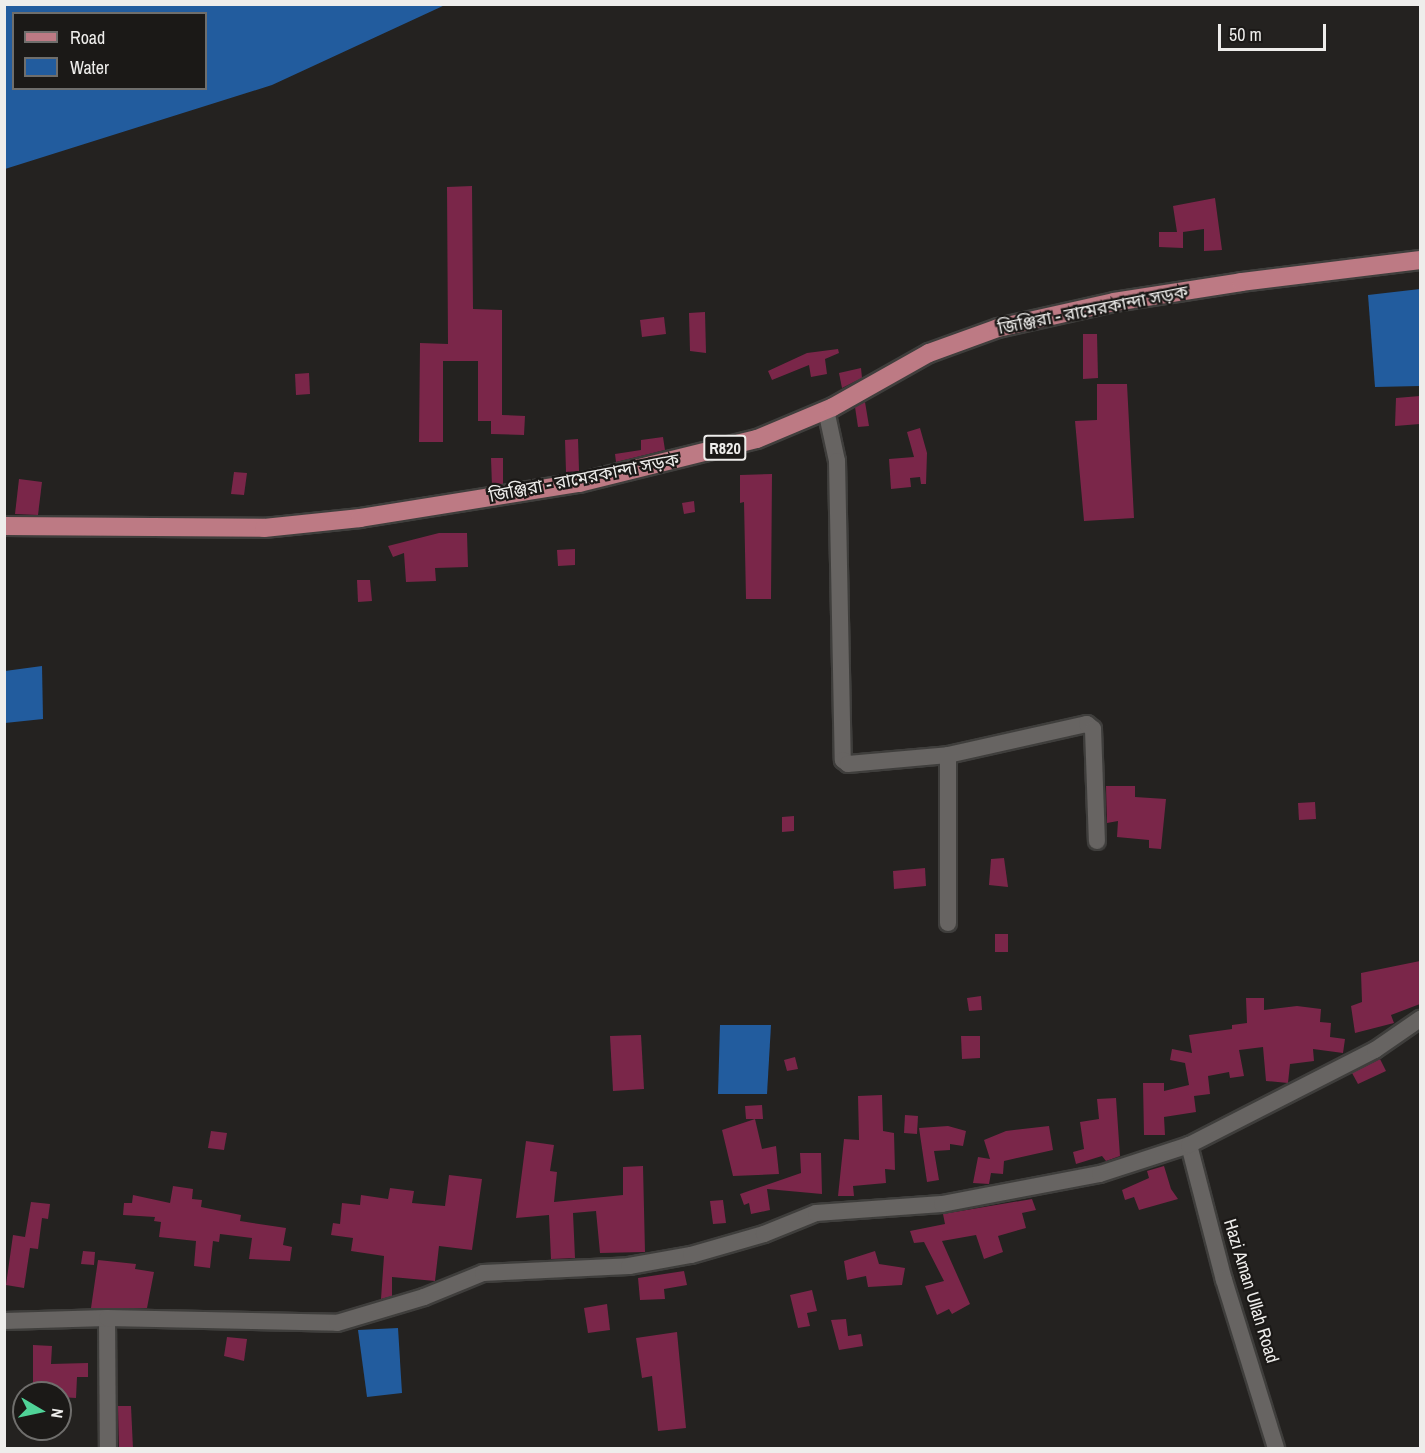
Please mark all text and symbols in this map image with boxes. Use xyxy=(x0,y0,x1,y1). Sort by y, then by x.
legend xyxy=(12,12,207,90)
scale bar xyxy=(1221,12,1329,50)
text: 50 m xyxy=(1229,22,1262,47)
text: Road xyxy=(70,25,105,50)
text: Water xyxy=(70,55,109,80)
street label: জিঞ্জিরা - রামেরকান্দা সড়ক xyxy=(996,281,1190,339)
road number: R820 xyxy=(702,435,748,461)
street label: জিঞ্জিরা - রামেরকান্দা সড়ক xyxy=(487,449,681,507)
street label: Hazi Aman Ullah Road xyxy=(1219,1216,1283,1366)
north arrow xyxy=(12,1381,72,1441)
text: N xyxy=(46,1407,69,1420)

